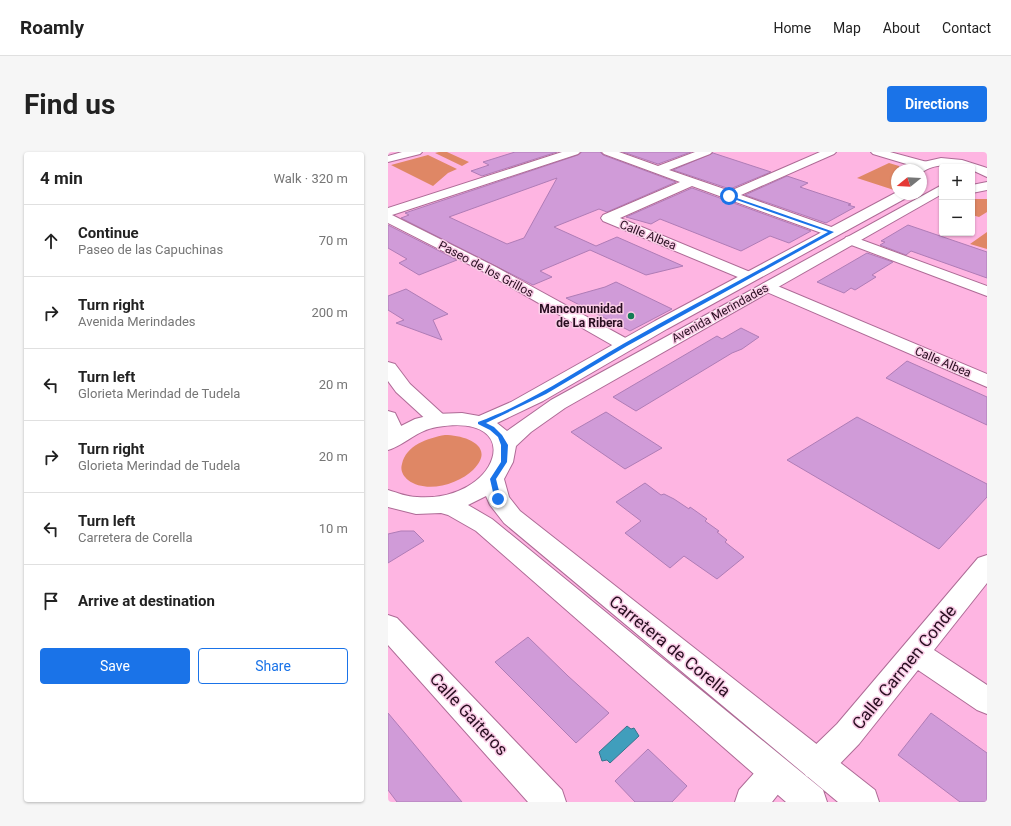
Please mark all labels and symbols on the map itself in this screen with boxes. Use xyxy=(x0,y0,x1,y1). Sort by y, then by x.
north arrow xyxy=(891,164,927,200)
route start xyxy=(720,187,738,205)
street label: Calle Albea xyxy=(618,217,678,253)
street label: Paseo de los Grillos xyxy=(436,238,536,300)
street label: Avenida Merindades xyxy=(669,281,771,345)
place label: Mancomunidad de La Ribera xyxy=(539,302,624,330)
marker: Mancomunidad de La Ribera xyxy=(626,311,636,321)
street label: Calle Albea xyxy=(913,344,973,380)
route end xyxy=(489,490,507,508)
street label: Carretera de Corella xyxy=(605,591,735,701)
street label: Calle Carmen Conde xyxy=(848,601,960,733)
street label: Calle Gaiteros xyxy=(426,669,512,759)

